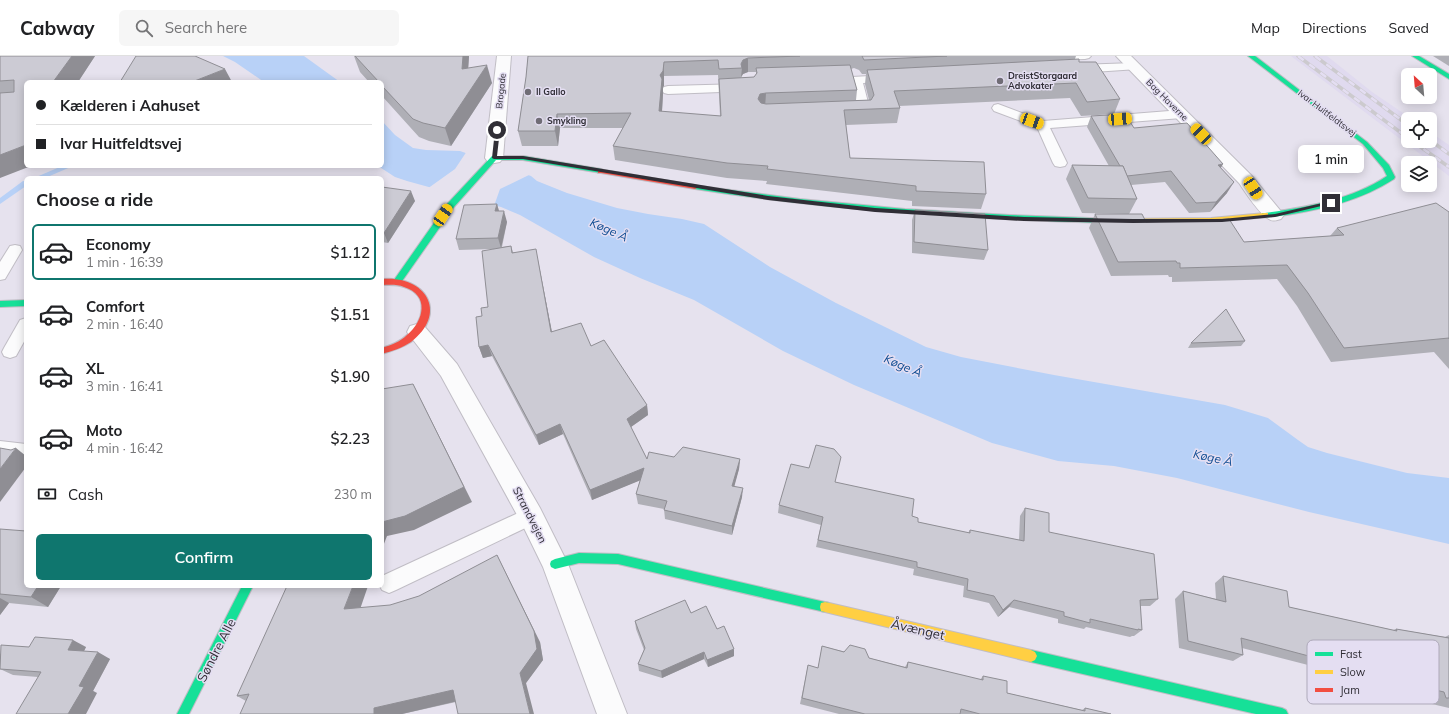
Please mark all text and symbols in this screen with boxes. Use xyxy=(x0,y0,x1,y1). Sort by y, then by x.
search box xyxy=(119,10,399,46)
text: Cabway xyxy=(20,16,95,40)
icon: search xyxy=(133,17,155,39)
text: Search here xyxy=(165,18,247,37)
text: Map xyxy=(1251,19,1280,37)
text: Directions xyxy=(1302,19,1367,37)
text: Saved xyxy=(1389,19,1429,37)
north arrow xyxy=(1401,68,1437,104)
map controls xyxy=(1401,68,1437,192)
place label: DreistStorgaard Advokater xyxy=(1008,70,1077,91)
street label: Brogade xyxy=(493,73,508,109)
marker: DreistStorgaard Advokater xyxy=(995,76,1005,86)
street label: Bag Haverne xyxy=(1144,76,1191,123)
place label: Il Gallo xyxy=(536,86,566,97)
marker: Il Gallo xyxy=(523,87,533,97)
street label: Ivar Huitfeldtsvej xyxy=(1296,87,1359,138)
text: Kælderen i Aahuset xyxy=(60,96,200,115)
car xyxy=(1019,111,1045,131)
car xyxy=(1108,112,1132,126)
button: locate xyxy=(1401,112,1437,148)
place label: Smykling xyxy=(547,115,587,127)
marker: Smykling xyxy=(534,116,544,126)
route start xyxy=(488,121,506,139)
car xyxy=(1188,121,1214,147)
text: Ivar Huitfeldtsvej xyxy=(60,134,182,153)
callout: 1 min xyxy=(1298,145,1364,173)
text: 1 min xyxy=(1314,151,1348,167)
button: layers xyxy=(1401,156,1437,192)
car xyxy=(1241,175,1265,201)
text: Choose a ride xyxy=(36,188,153,211)
route end xyxy=(1322,194,1340,212)
car xyxy=(431,202,455,228)
water label: Køge Å xyxy=(588,215,631,245)
icon: car xyxy=(38,234,74,270)
text: Economy xyxy=(86,235,151,254)
text: $1.12 xyxy=(330,243,370,262)
text: 1 min · 16:39 xyxy=(86,254,163,270)
icon: car xyxy=(38,296,74,332)
text: Comfort xyxy=(86,297,144,316)
text: $1.51 xyxy=(330,305,370,324)
text: 2 min · 16:40 xyxy=(86,316,163,332)
water label: Køge Å xyxy=(882,351,925,380)
icon: car xyxy=(38,358,74,394)
text: XL xyxy=(86,359,104,378)
text: $1.90 xyxy=(330,367,370,386)
text: 3 min · 16:41 xyxy=(86,378,163,394)
icon: car xyxy=(38,420,74,456)
text: Moto xyxy=(86,421,122,440)
text: $2.23 xyxy=(330,429,370,448)
text: 4 min · 16:42 xyxy=(86,440,163,456)
water label: Køge Å xyxy=(1192,446,1234,469)
icon: cash xyxy=(36,483,58,505)
text: Cash xyxy=(68,485,103,504)
street label: Strandvejen xyxy=(510,485,550,545)
text: 230 m xyxy=(334,486,372,502)
button: Confirm xyxy=(36,534,372,580)
street label: Åvænget xyxy=(890,614,947,643)
street label: Søndre Alle xyxy=(193,616,239,684)
legend xyxy=(1307,640,1439,704)
text: Fast xyxy=(1340,647,1362,661)
text: Slow xyxy=(1340,665,1366,679)
text: Jam xyxy=(1340,683,1360,697)

